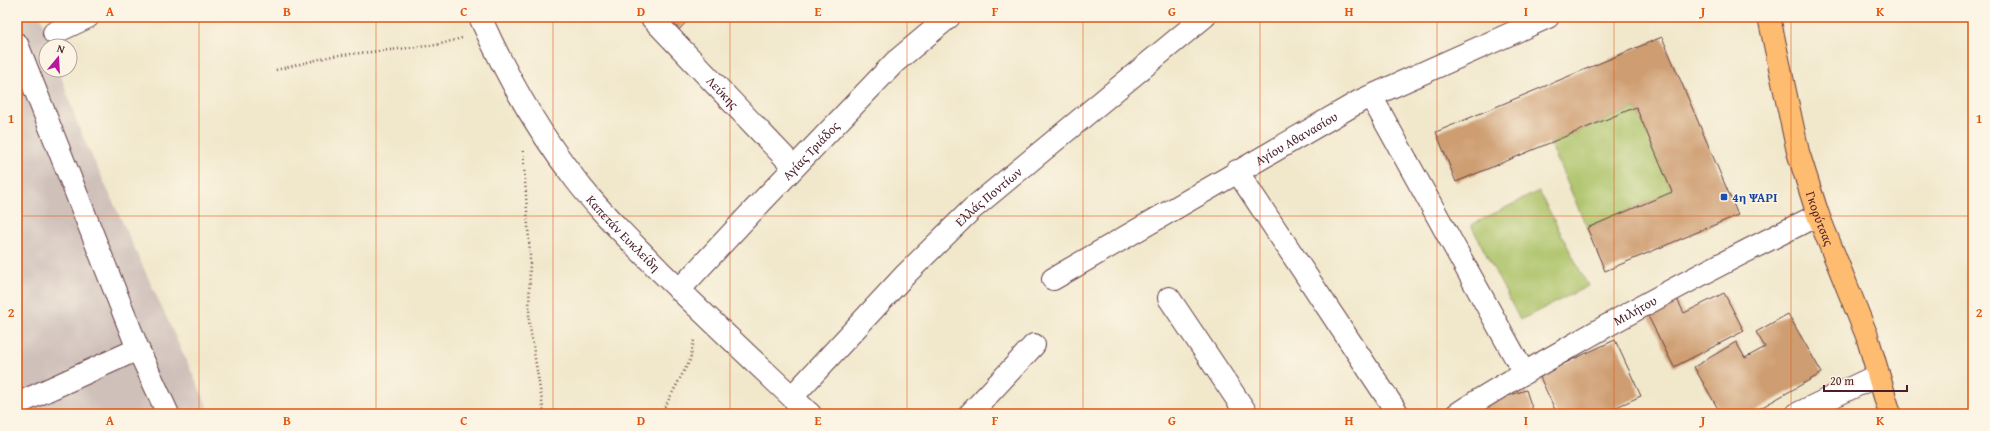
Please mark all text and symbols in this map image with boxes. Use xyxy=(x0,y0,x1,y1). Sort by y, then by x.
text: A xyxy=(106,2,115,21)
text: B xyxy=(283,2,291,21)
text: C xyxy=(460,2,468,21)
text: D xyxy=(637,2,645,21)
text: E xyxy=(815,2,822,21)
text: F xyxy=(992,2,999,21)
text: G xyxy=(1168,2,1176,21)
text: H xyxy=(1344,2,1354,21)
text: I xyxy=(1524,2,1528,21)
text: J xyxy=(1699,2,1706,21)
text: K xyxy=(1876,2,1885,21)
north arrow xyxy=(38,38,78,78)
text: N xyxy=(55,40,68,57)
street label: Λεύκης xyxy=(702,71,744,114)
street label: Αγίου Αθανασίου xyxy=(1251,106,1341,170)
text: 1 xyxy=(8,109,14,128)
text: 1 xyxy=(1976,109,1982,128)
street label: Αγίας Τριάδος xyxy=(778,116,844,184)
street label: Ελλάς Ποντίων xyxy=(950,162,1026,230)
place label: 4η ΨΑΡΙ xyxy=(1732,188,1777,207)
street label: Γκορύτσας xyxy=(1801,189,1839,249)
street label: Καπετάν Ευκλείδη xyxy=(582,191,665,276)
marker: 4η ΨΑΡΙ xyxy=(1719,192,1729,202)
street label: Μιλήτου xyxy=(1610,290,1660,330)
text: 2 xyxy=(8,303,15,322)
text: 2 xyxy=(1976,303,1983,322)
scale bar xyxy=(1824,367,1907,393)
text: 20 m xyxy=(1830,372,1854,389)
text: A xyxy=(106,411,115,430)
text: B xyxy=(283,411,291,430)
text: C xyxy=(460,411,468,430)
text: D xyxy=(637,411,645,430)
text: E xyxy=(815,411,822,430)
text: F xyxy=(992,411,999,430)
text: G xyxy=(1168,411,1176,430)
text: H xyxy=(1344,411,1354,430)
text: I xyxy=(1524,411,1528,430)
text: J xyxy=(1699,411,1706,430)
text: K xyxy=(1876,411,1885,430)

